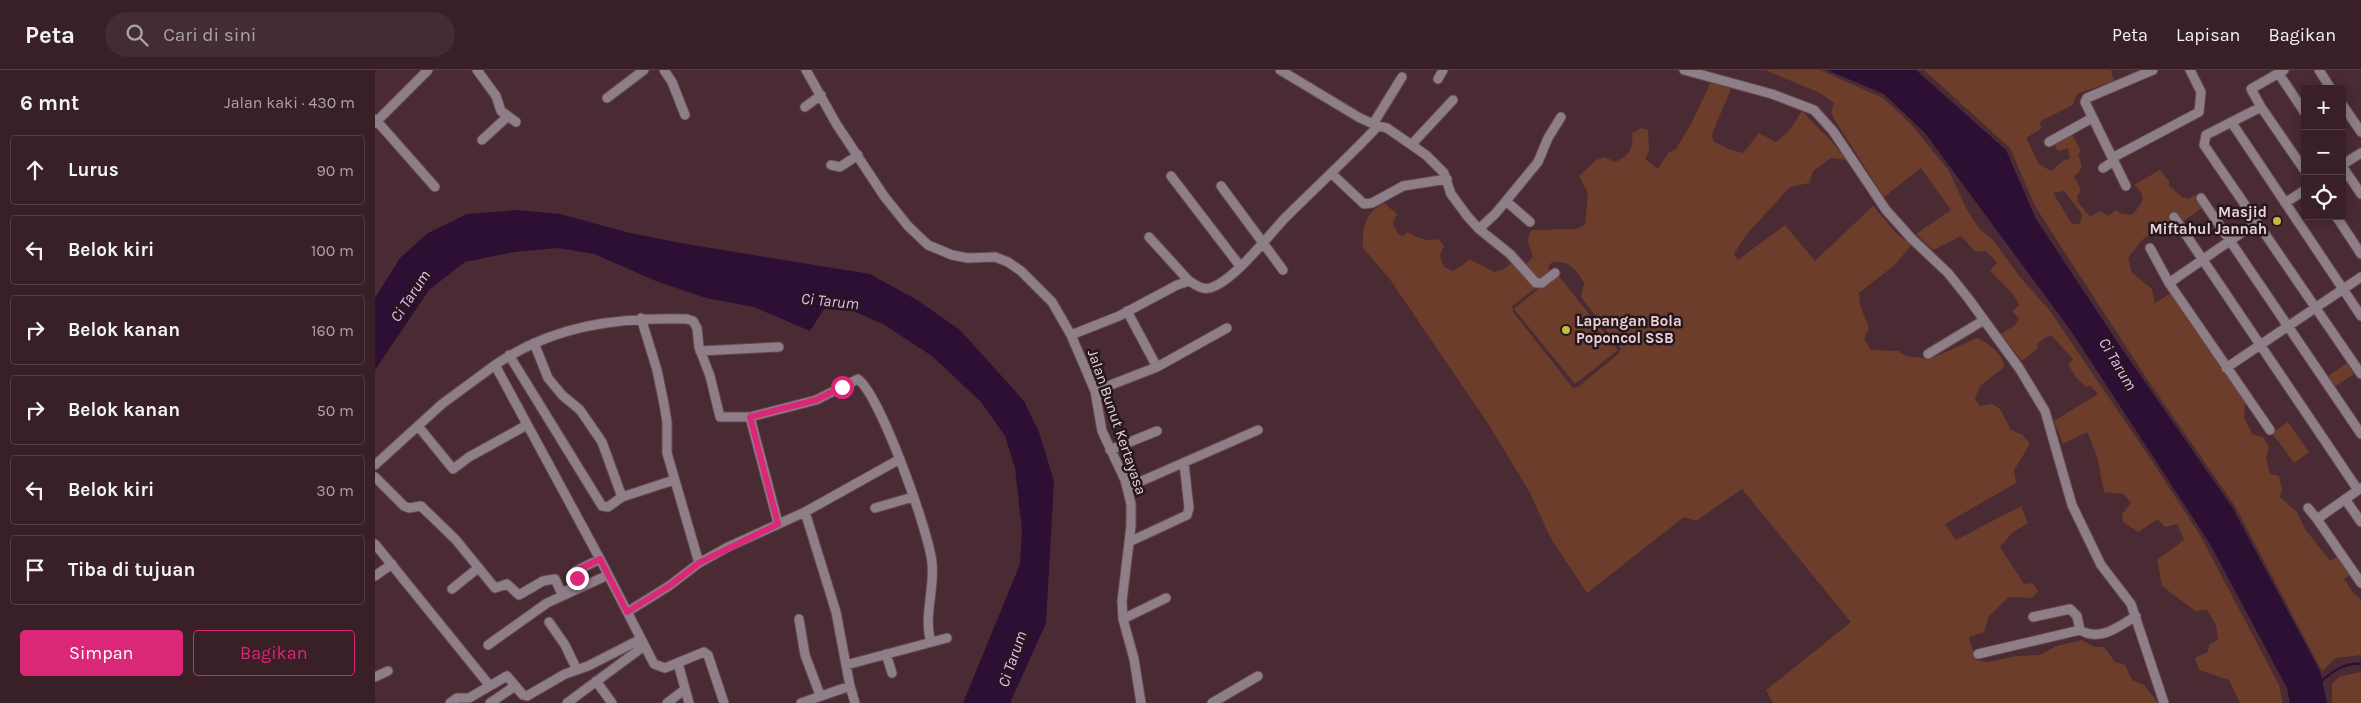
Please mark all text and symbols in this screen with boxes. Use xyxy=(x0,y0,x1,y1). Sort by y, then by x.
search box xyxy=(105,12,455,57)
text: Peta xyxy=(25,21,75,49)
icon: search xyxy=(123,21,151,49)
text: Cari di sini xyxy=(163,24,257,46)
text: Peta xyxy=(2112,24,2148,46)
text: Lapisan xyxy=(2176,24,2240,46)
text: Bagikan xyxy=(2268,24,2336,46)
map controls xyxy=(2301,85,2346,220)
button: + xyxy=(2301,85,2346,130)
text: 6 mnt xyxy=(20,91,79,115)
text: Jalan kaki · 430 m xyxy=(224,93,355,112)
button: − xyxy=(2301,130,2346,175)
icon: ahead xyxy=(21,156,49,184)
text: Lurus xyxy=(68,159,119,181)
text: 90 m xyxy=(316,161,354,180)
button: locate xyxy=(2301,175,2346,220)
place label: Masjid Miftahul Jannah xyxy=(2149,203,2267,238)
marker: Masjid Miftahul Jannah xyxy=(2271,215,2283,227)
icon: left xyxy=(21,236,49,264)
text: Belok kiri xyxy=(68,239,154,261)
text: 100 m xyxy=(311,241,354,260)
water label: Ci Tarum xyxy=(386,267,434,325)
water label: Ci Tarum xyxy=(800,289,860,313)
place label: Lapangan Bola Poponcol SSB xyxy=(1576,312,1682,347)
icon: right xyxy=(21,316,49,344)
text: Belok kanan xyxy=(68,319,180,341)
text: 160 m xyxy=(311,321,354,340)
marker: Lapangan Bola Poponcol SSB xyxy=(1560,324,1572,336)
water label: Ci Tarum xyxy=(2095,334,2141,394)
street label: Jalan Bunut Kertayasa xyxy=(1084,347,1150,497)
route start xyxy=(831,376,854,399)
icon: right xyxy=(21,396,49,424)
text: Belok kanan xyxy=(68,399,180,421)
text: 50 m xyxy=(317,401,354,420)
icon: left xyxy=(21,476,49,504)
text: Belok kiri xyxy=(68,479,154,501)
text: 30 m xyxy=(316,481,354,500)
icon: arrive xyxy=(21,556,49,584)
text: Tiba di tujuan xyxy=(68,559,195,581)
route end xyxy=(566,567,589,590)
water label: Ci Tarum xyxy=(994,628,1030,690)
button: Simpan xyxy=(20,630,183,676)
button: Bagikan xyxy=(193,630,355,676)

